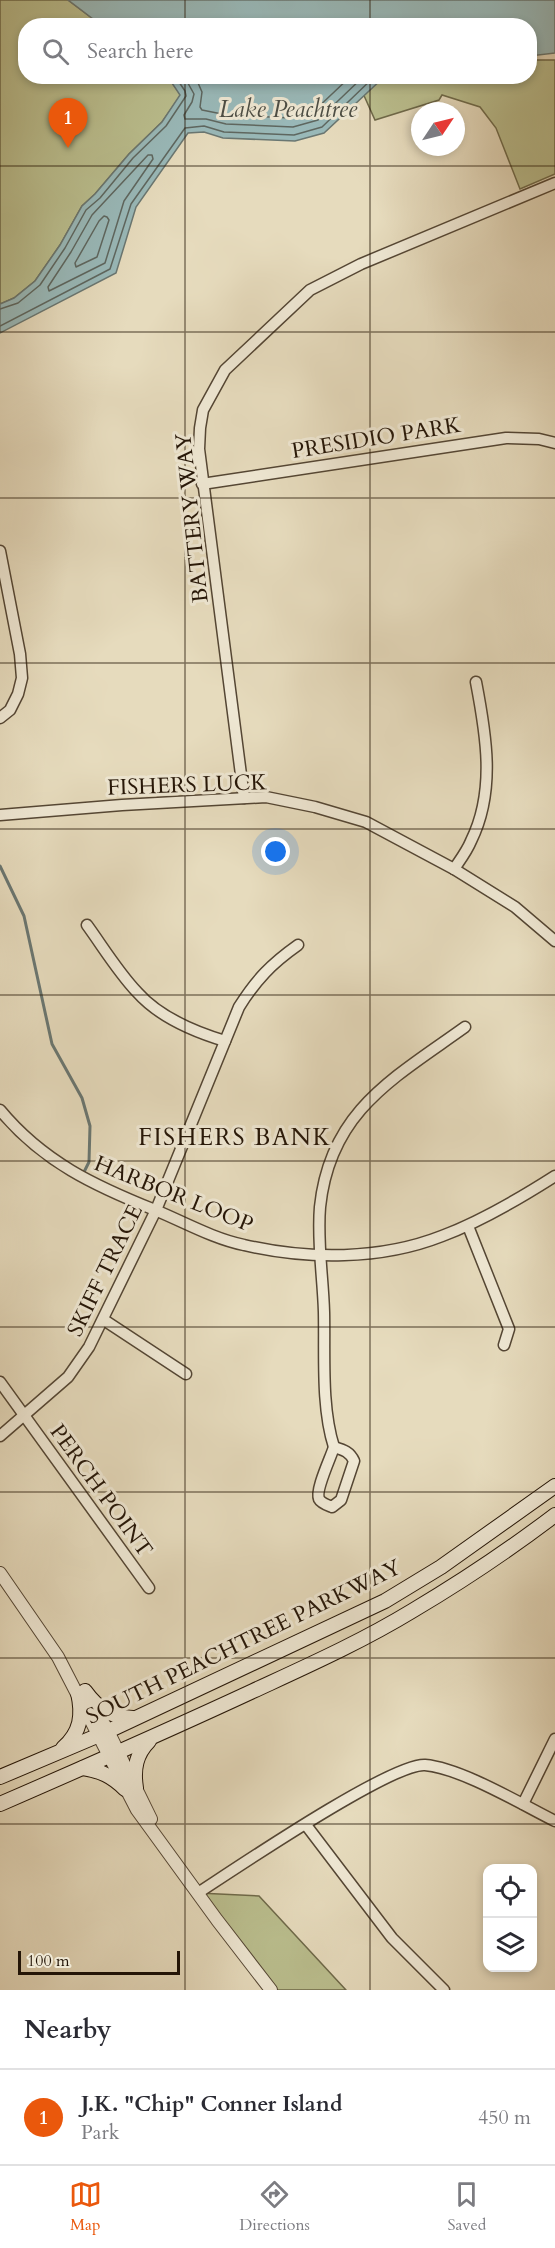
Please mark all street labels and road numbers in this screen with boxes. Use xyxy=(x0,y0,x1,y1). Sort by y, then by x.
street label: PRESIDIO PARK xyxy=(289,410,464,466)
street label: BATTERY WAY xyxy=(168,431,216,604)
street label: FISHERS LUCK xyxy=(107,767,268,803)
street label: HARBOR LOOP xyxy=(90,1148,257,1239)
street label: SKIFF TRACE xyxy=(60,1199,150,1341)
street label: PERCH POINT xyxy=(43,1418,160,1563)
street label: SOUTH PEACHTREE PARKWAY xyxy=(81,1552,406,1731)

